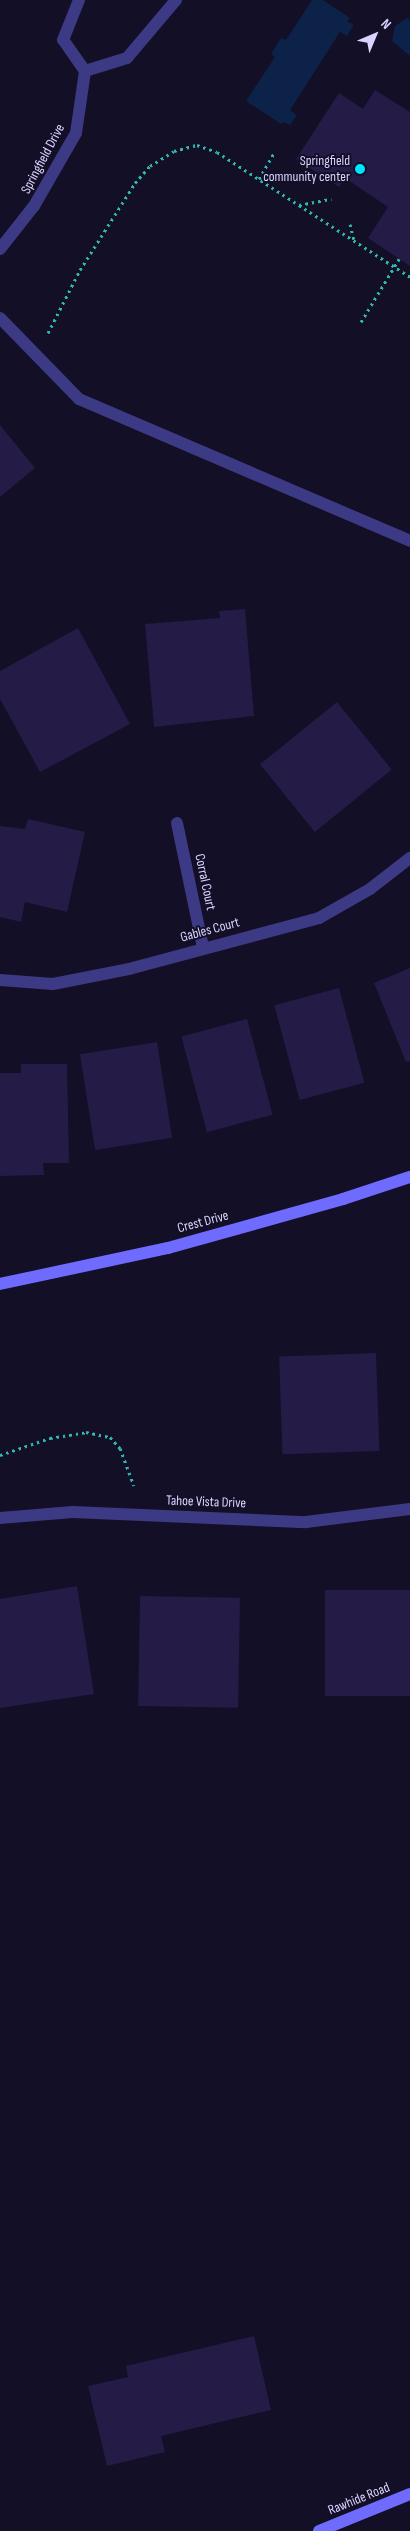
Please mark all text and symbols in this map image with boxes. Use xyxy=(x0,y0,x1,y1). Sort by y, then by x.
north arrow xyxy=(350,10,400,60)
text: N xyxy=(377,15,395,33)
street label: Springfield Drive xyxy=(18,121,68,197)
place label: Springfield community center xyxy=(263,153,350,186)
marker: Springfield community center xyxy=(354,163,366,175)
street label: Corral Court xyxy=(191,852,219,912)
street label: Gables Court xyxy=(179,914,241,946)
street label: Crest Drive xyxy=(176,1207,230,1237)
street label: Tahoe Vista Drive xyxy=(166,1492,246,1512)
street label: Rawhide Road xyxy=(326,2479,392,2519)

